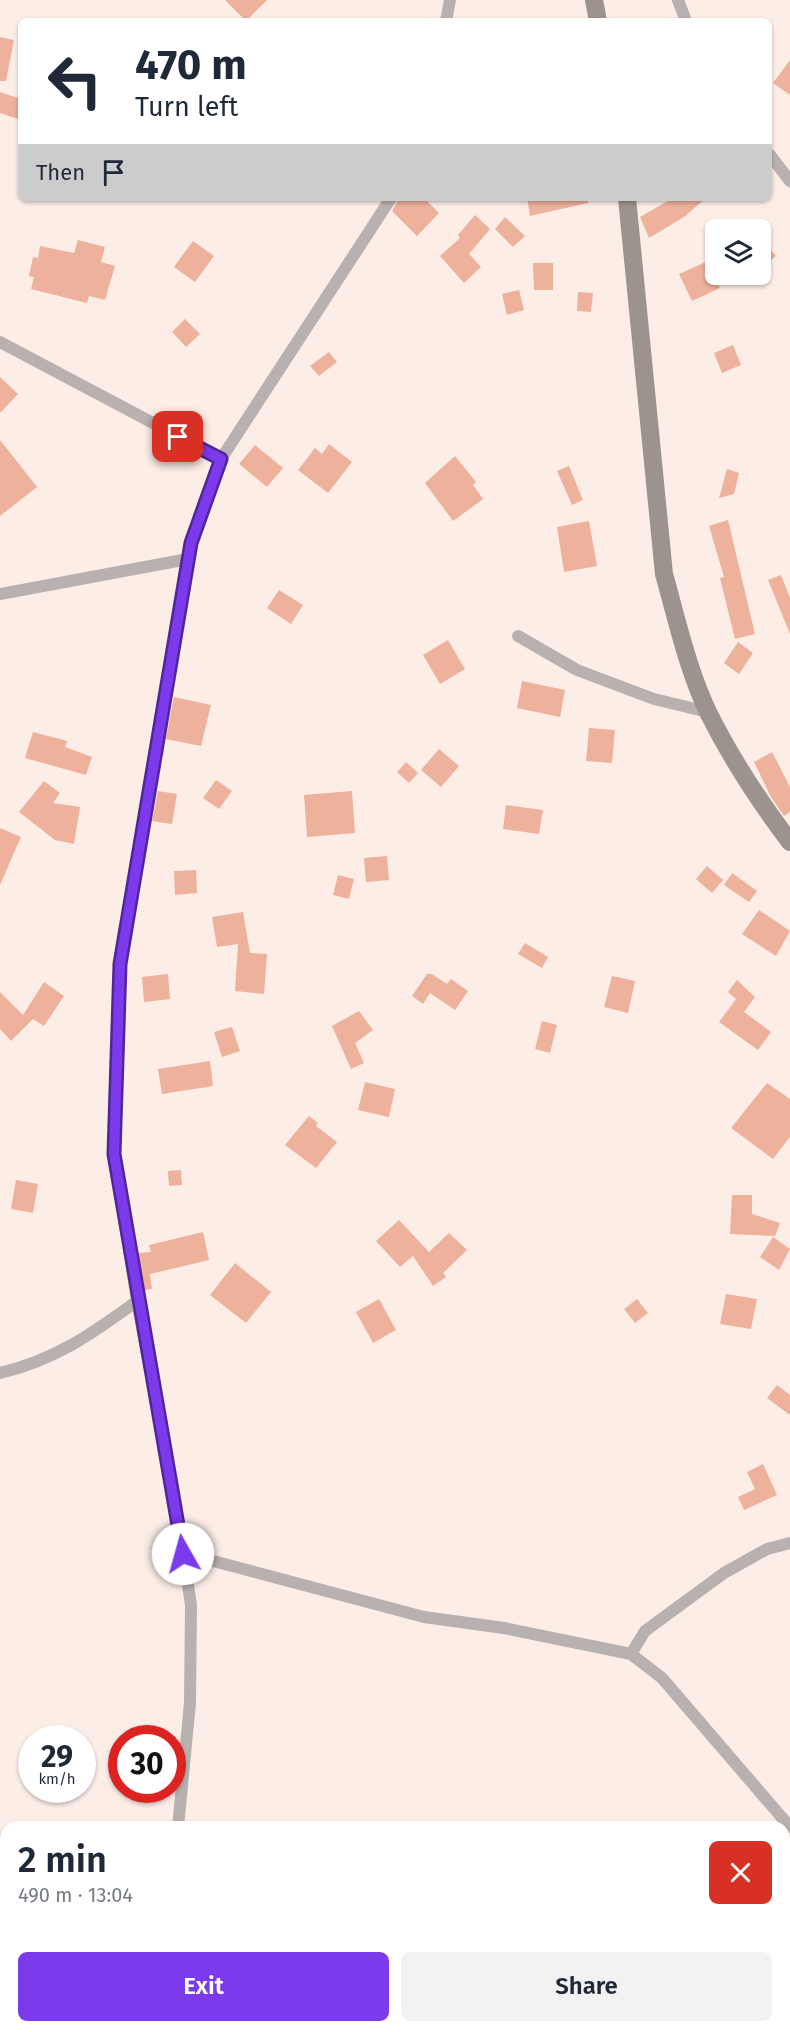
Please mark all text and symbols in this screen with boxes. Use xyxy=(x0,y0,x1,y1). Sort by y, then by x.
text: 470 m xyxy=(135,40,247,90)
icon: left xyxy=(36,42,114,120)
text: Turn left xyxy=(135,91,238,123)
icon: arrive xyxy=(97,156,130,189)
text: Then xyxy=(36,159,85,186)
map controls xyxy=(705,219,771,285)
button: layers xyxy=(705,219,771,285)
pin xyxy=(152,411,203,462)
icon: arrive xyxy=(161,420,194,453)
position arrow xyxy=(151,1522,215,1586)
speed limit sign: 30 xyxy=(108,1725,186,1803)
text: 29 xyxy=(41,1739,73,1775)
text: km/h xyxy=(38,1770,76,1788)
text: 2 min xyxy=(18,1838,107,1882)
button: close xyxy=(709,1841,772,1904)
text: 490 m · 13:04 xyxy=(18,1883,133,1907)
button: Exit xyxy=(18,1952,389,2021)
button: Share xyxy=(401,1952,772,2021)

